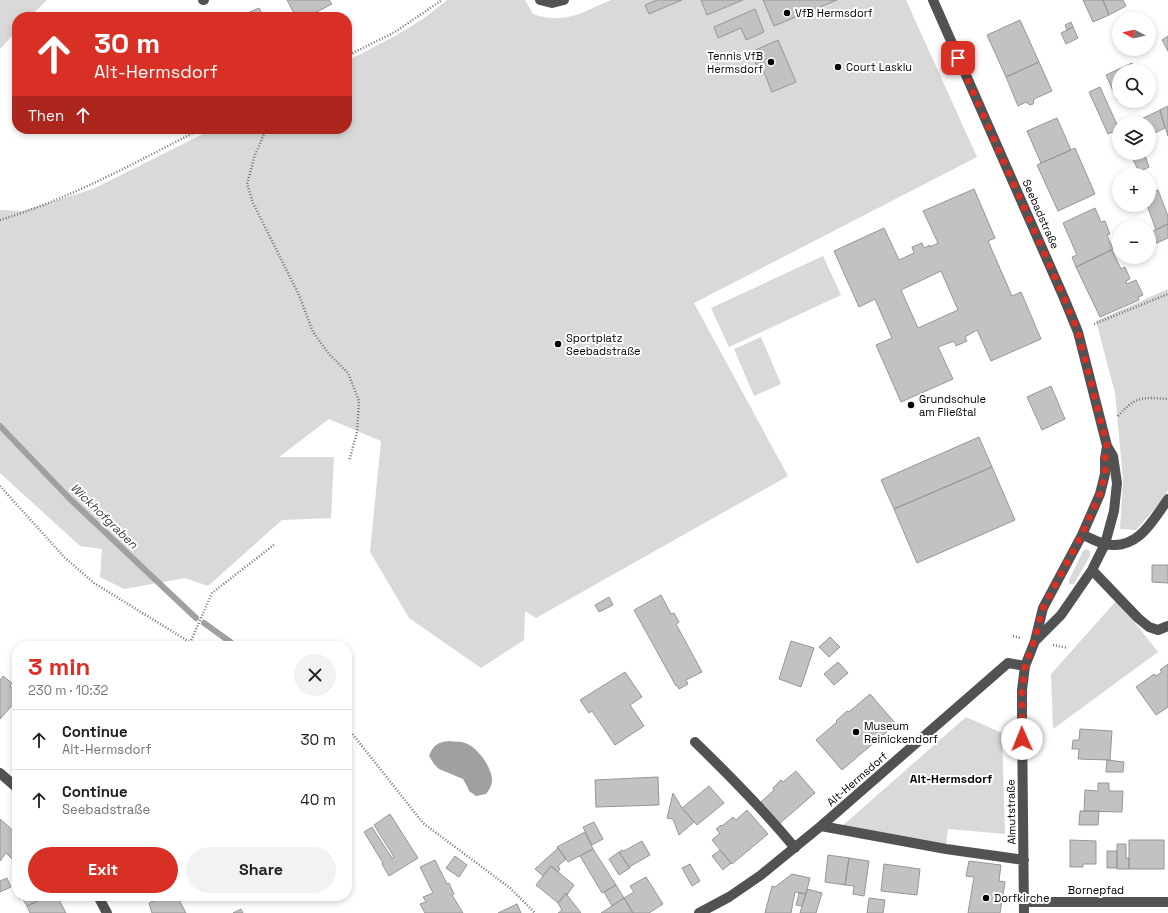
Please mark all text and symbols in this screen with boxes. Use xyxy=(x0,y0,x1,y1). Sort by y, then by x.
place label: VfB Hermsdorf xyxy=(795,6,873,20)
marker: VfB Hermsdorf xyxy=(782,8,792,18)
north arrow xyxy=(1112,12,1156,56)
map controls xyxy=(1112,12,1156,264)
text: 30 m xyxy=(94,25,160,61)
icon: ahead xyxy=(28,28,80,80)
pin xyxy=(941,41,975,75)
icon: arrive xyxy=(947,47,969,69)
place label: Tennis VfB Hermsdorf xyxy=(707,49,763,76)
marker: Tennis VfB Hermsdorf xyxy=(766,57,776,67)
text: Alt-Hermsdorf xyxy=(94,60,218,83)
place label: Court Lasklu xyxy=(846,60,912,74)
marker: Court Lasklu xyxy=(833,62,843,72)
button: search xyxy=(1112,64,1156,108)
icon: ahead xyxy=(72,104,94,126)
text: Then xyxy=(28,106,64,125)
button: layers xyxy=(1112,116,1156,160)
button: + xyxy=(1112,168,1156,212)
street label: Seebadstraße xyxy=(1019,177,1063,251)
button: − xyxy=(1112,220,1156,264)
place label: Sportplatz Seebadstraße xyxy=(566,331,641,358)
marker: Sportplatz Seebadstraße xyxy=(553,339,563,349)
place label: Grundschule am Fließtal xyxy=(919,392,986,419)
marker: Grundschule am Fließtal xyxy=(906,400,916,410)
water label: Wickhofgraben xyxy=(67,480,142,553)
text: 3 min xyxy=(28,651,90,682)
button: close xyxy=(294,654,336,696)
text: 230 m · 10:32 xyxy=(28,682,108,699)
position arrow xyxy=(1001,718,1043,760)
place label: Museum Reinickendorf xyxy=(864,719,938,746)
text: Continue xyxy=(62,722,128,741)
marker: Museum Reinickendorf xyxy=(851,727,861,737)
icon: ahead xyxy=(28,729,50,751)
text: 30 m xyxy=(301,730,336,749)
text: Alt-Hermsdorf xyxy=(62,741,151,758)
street label: Alt-Hermsdorf xyxy=(824,749,890,809)
district label: Alt-Hermsdorf xyxy=(910,771,992,787)
street label: Almutstraße xyxy=(1003,779,1019,845)
text: Continue xyxy=(62,782,128,801)
icon: ahead xyxy=(28,789,50,811)
text: 40 m xyxy=(300,790,336,809)
text: Seebadstraße xyxy=(62,801,150,818)
button: Exit xyxy=(28,847,178,893)
button: Share xyxy=(186,847,336,893)
street label: Bornepfad xyxy=(1068,883,1124,897)
place label: Dorfkirche xyxy=(994,891,1050,905)
marker: Dorfkirche xyxy=(981,893,991,903)

